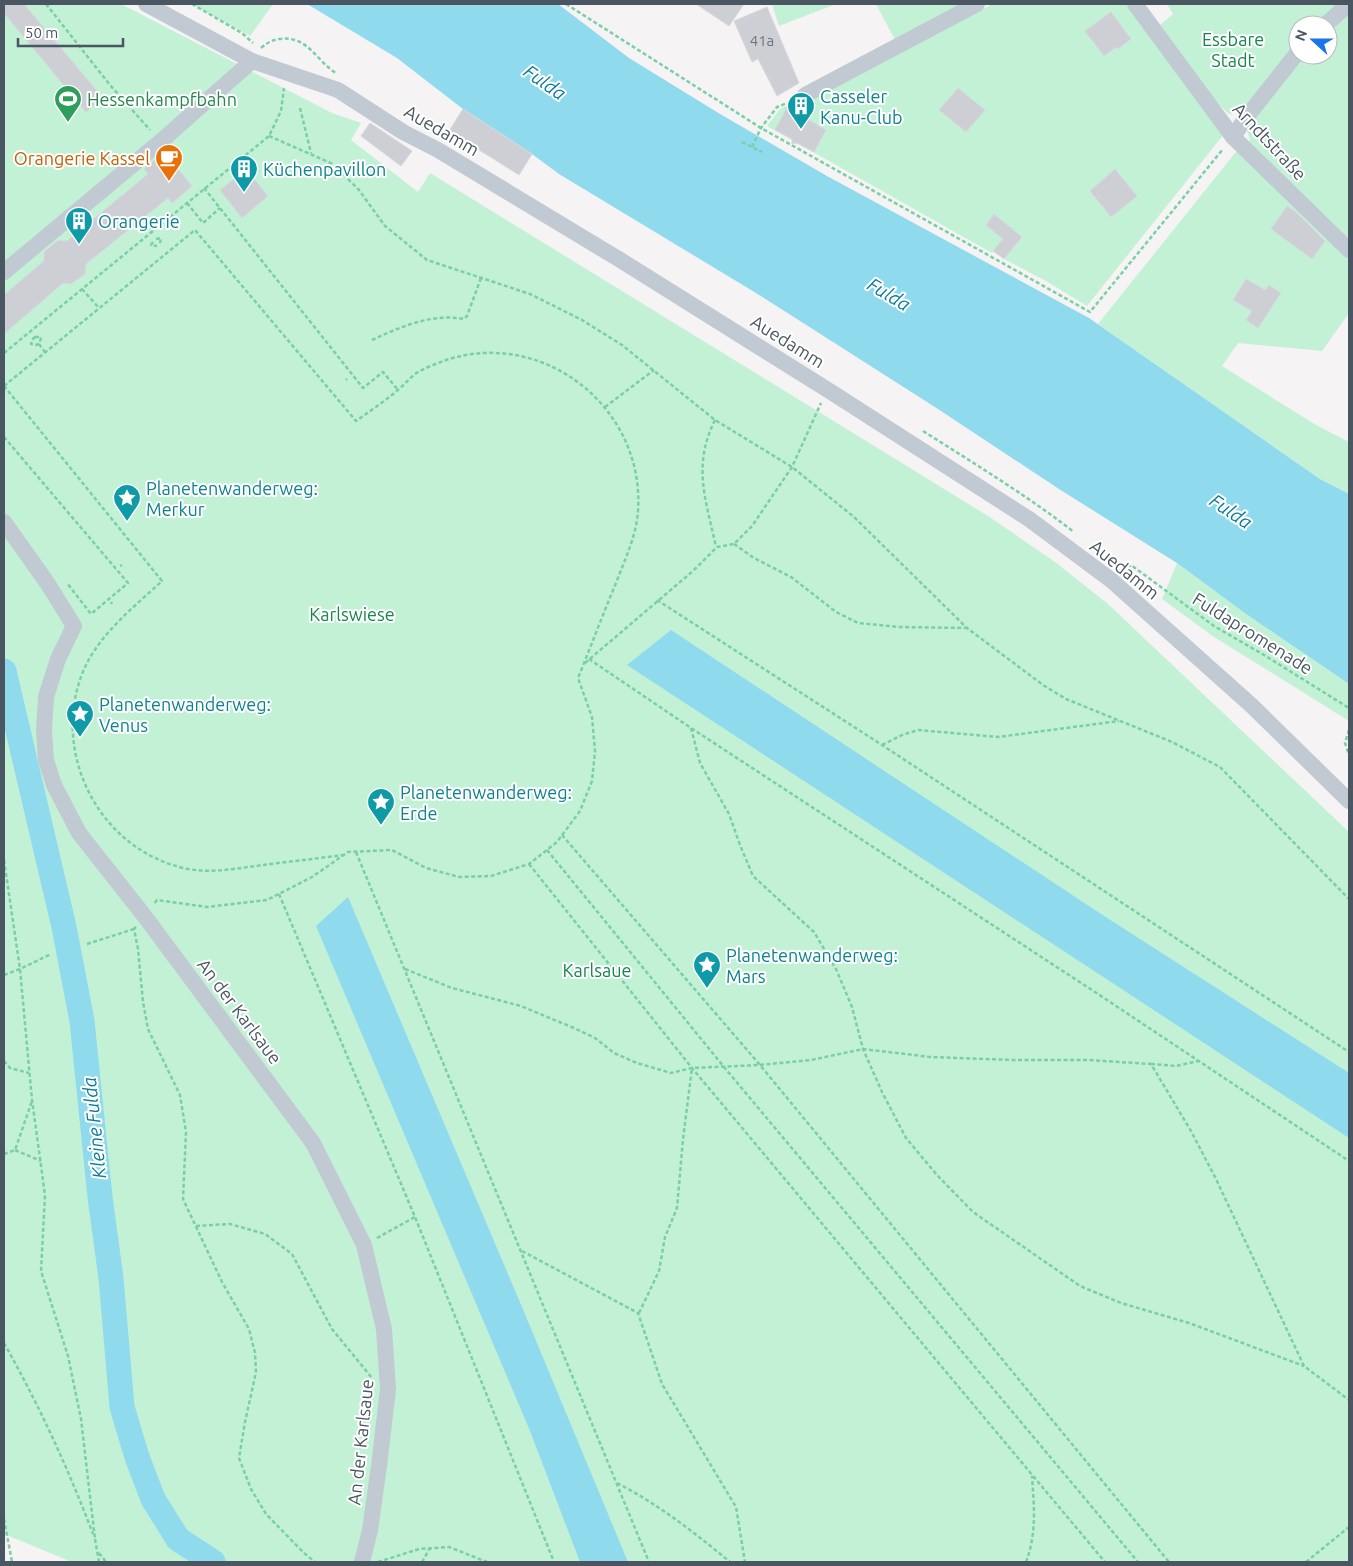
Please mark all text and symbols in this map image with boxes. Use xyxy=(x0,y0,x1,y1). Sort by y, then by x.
scale bar xyxy=(18,15,122,47)
north arrow xyxy=(1288,15,1338,65)
text: 50 m xyxy=(25,24,58,41)
text: N xyxy=(1292,28,1310,43)
park label: Essbare Stadt xyxy=(1202,29,1264,70)
house number: 41a xyxy=(750,32,774,49)
water label: Fulda xyxy=(520,60,570,104)
sports icon: Hessenkampfbahn xyxy=(53,84,83,123)
place label: Casseler Kanu-Club xyxy=(820,86,903,127)
place label: Hessenkampfbahn xyxy=(87,89,237,109)
building icon: Casseler Kanu-Club xyxy=(786,91,816,130)
street label: Arndtstraße xyxy=(1229,98,1311,184)
street label: Auedamm xyxy=(401,101,483,159)
cafe icon: Orangerie Kassel xyxy=(154,143,184,182)
place label: Orangerie Kassel xyxy=(14,148,150,168)
building icon: Küchenpavillon xyxy=(229,154,259,193)
place label: Küchenpavillon xyxy=(263,159,386,179)
building icon: Orangerie xyxy=(64,206,94,245)
place label: Orangerie xyxy=(98,211,180,231)
water label: Fulda xyxy=(864,273,914,315)
street label: Auedamm xyxy=(748,311,828,371)
place label: Planetenwanderweg: Merkur xyxy=(146,478,318,519)
place icon: Planetenwanderweg: Merkur xyxy=(112,483,142,522)
water label: Fulda xyxy=(1206,489,1256,533)
street label: Auedamm xyxy=(1087,535,1163,603)
street label: Fuldapromenade xyxy=(1189,588,1317,678)
park label: Karlswiese xyxy=(309,604,395,624)
place label: Planetenwanderweg: Venus xyxy=(99,694,271,735)
place icon: Planetenwanderweg: Venus xyxy=(65,699,95,738)
place label: Planetenwanderweg: Erde xyxy=(400,782,572,823)
place icon: Planetenwanderweg: Erde xyxy=(366,787,396,826)
place label: Planetenwanderweg: Mars xyxy=(726,945,898,986)
place icon: Planetenwanderweg: Mars xyxy=(692,950,722,989)
street label: An der Karlsaue xyxy=(194,954,286,1068)
park label: Karlsaue xyxy=(562,960,632,980)
water label: Kleine Fulda xyxy=(78,1076,110,1180)
street label: An der Karlsaue xyxy=(343,1378,377,1506)

